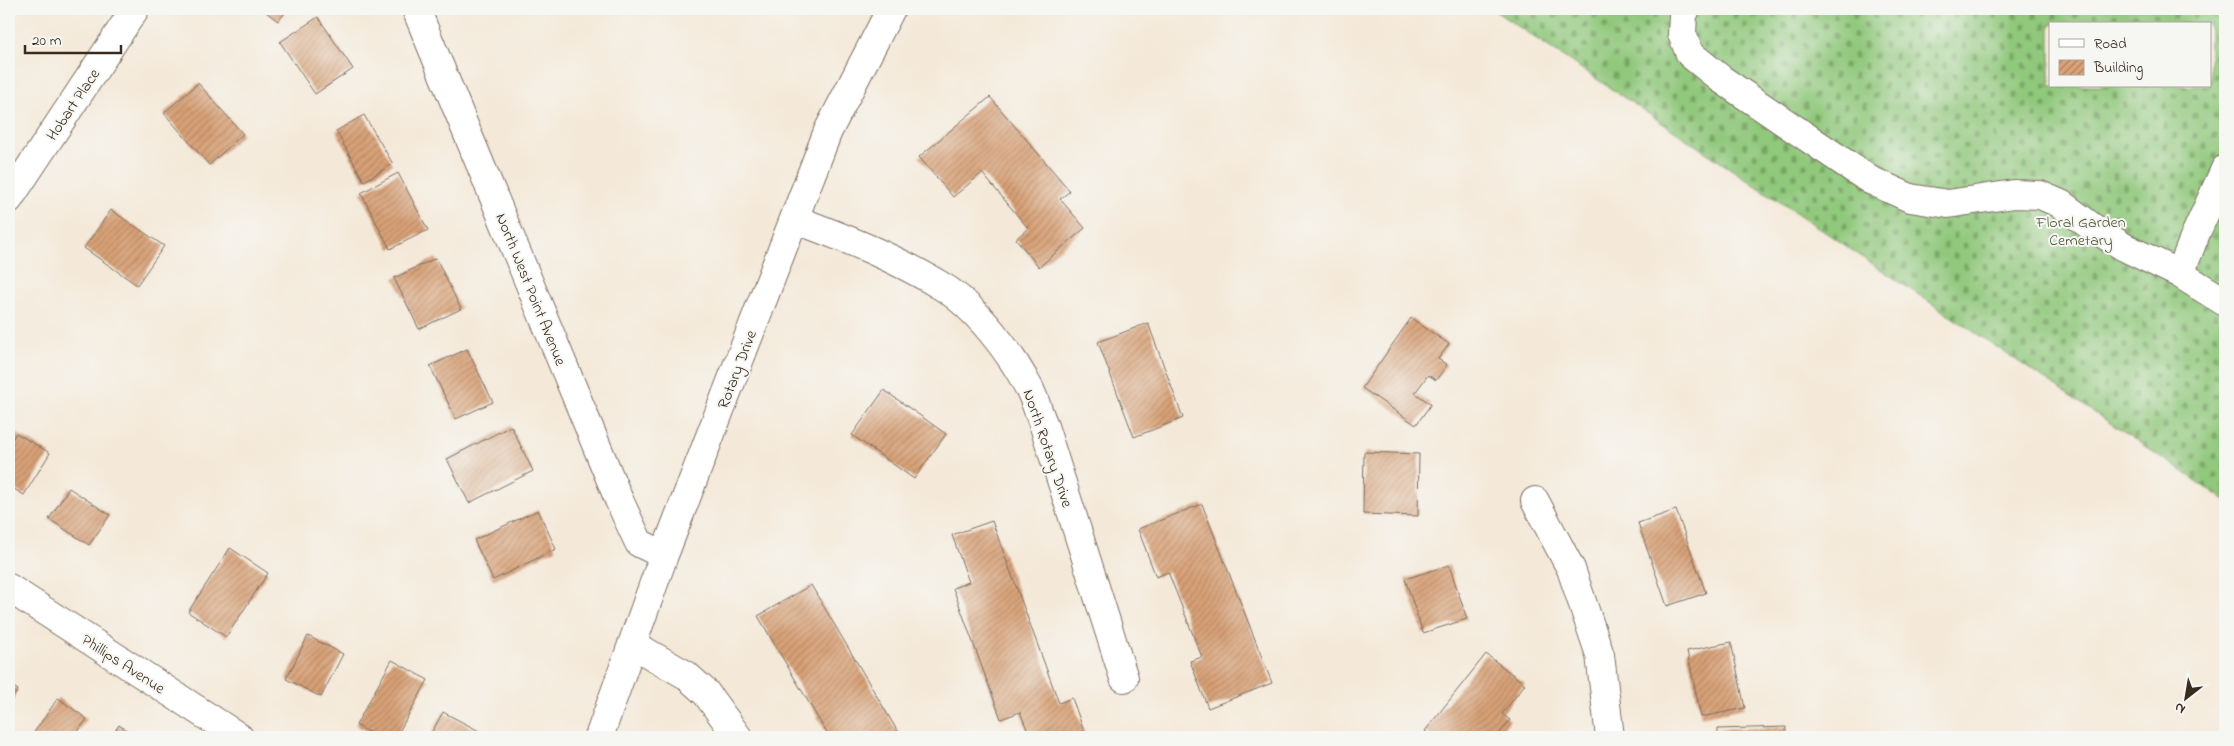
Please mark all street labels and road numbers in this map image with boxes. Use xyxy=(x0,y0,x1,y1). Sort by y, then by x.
street label: Hobart Place xyxy=(41,64,107,146)
street label: North West Point Avenue xyxy=(489,210,572,370)
street label: Rotary Drive xyxy=(712,326,764,413)
street label: North Rotary Drive xyxy=(1016,386,1079,512)
street label: Phillips Avenue xyxy=(76,629,170,701)

